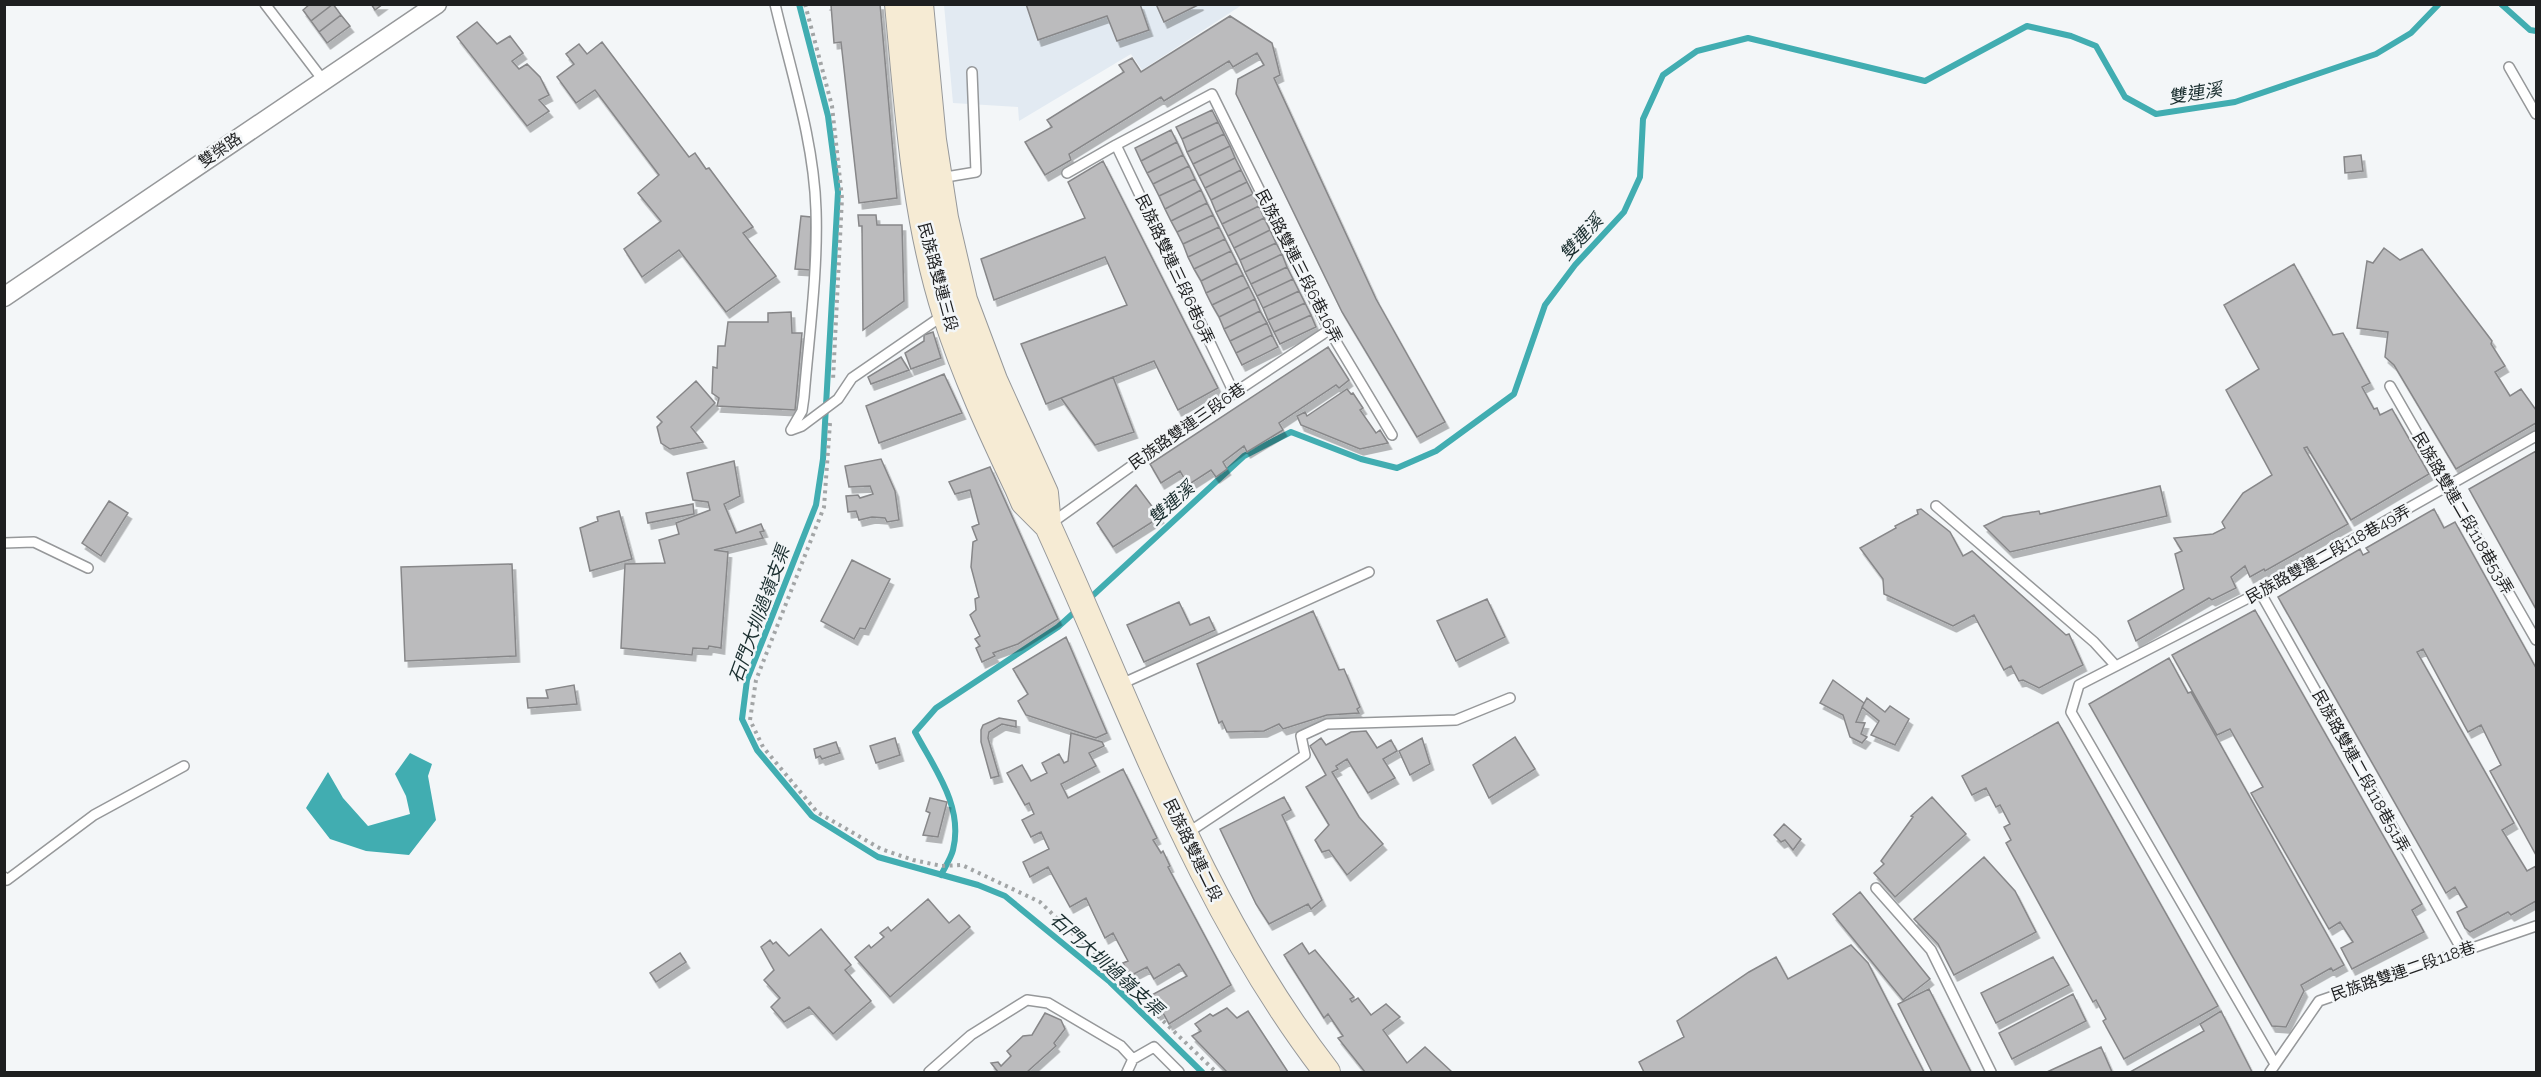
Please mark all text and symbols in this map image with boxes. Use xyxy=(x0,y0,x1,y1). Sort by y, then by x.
water label: 雙連溪 xyxy=(2167,78,2226,108)
street label: 雙榮路 xyxy=(195,129,245,171)
street label: 民族路雙連三段6巷16弄 xyxy=(1252,186,1346,346)
street label: 民族路雙連三段6巷9弄 xyxy=(1132,191,1218,347)
water label: 雙連溪 xyxy=(1555,208,1609,264)
street label: 民族路雙連三段 xyxy=(914,220,962,334)
street label: 民族路雙連三段6巷 xyxy=(1125,379,1249,473)
street label: 民族路雙連二段118巷53弄 xyxy=(2409,428,2517,598)
water label: 雙連溪 xyxy=(1144,475,1200,529)
street label: 民族路雙連二段118巷49弄 xyxy=(2242,501,2414,607)
water label: 石門大圳過嶺支渠 xyxy=(725,540,795,685)
street label: 民族路雙連二段118巷51弄 xyxy=(2308,686,2414,856)
street label: 民族路雙連二段 xyxy=(1160,795,1226,905)
water label: 石門大圳過嶺支渠 xyxy=(1046,908,1170,1022)
street label: 民族路雙連二段118巷 xyxy=(2328,937,2478,1005)

